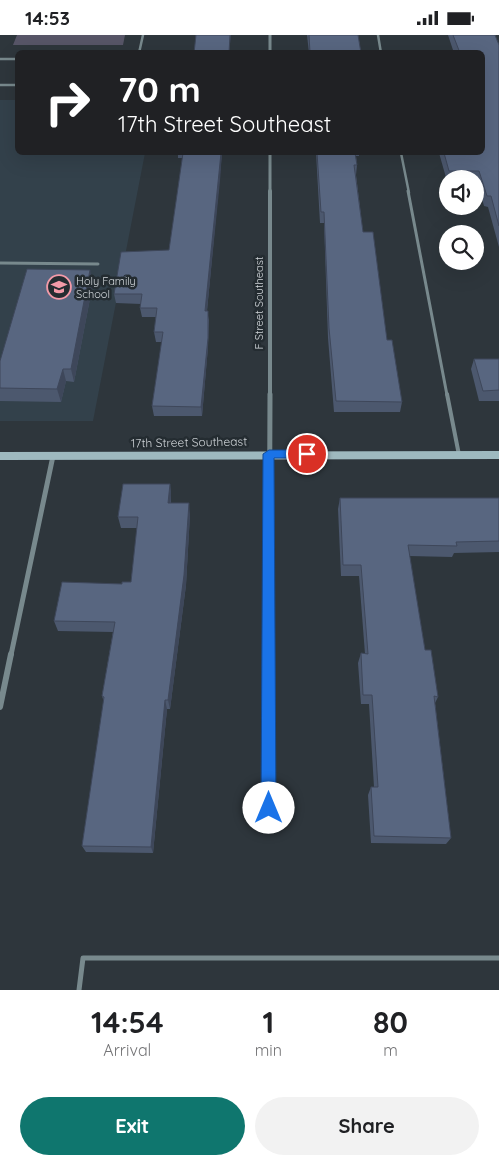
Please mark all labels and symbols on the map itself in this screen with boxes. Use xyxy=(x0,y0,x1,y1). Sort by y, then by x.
street label: F Street Southeast xyxy=(252,256,266,350)
school or university icon: Holy Family School xyxy=(46,274,72,300)
place label: Holy Family School xyxy=(76,274,136,301)
street label: 17th Street Southeast xyxy=(131,433,247,451)
pin xyxy=(286,433,328,475)
position arrow xyxy=(242,781,294,833)

